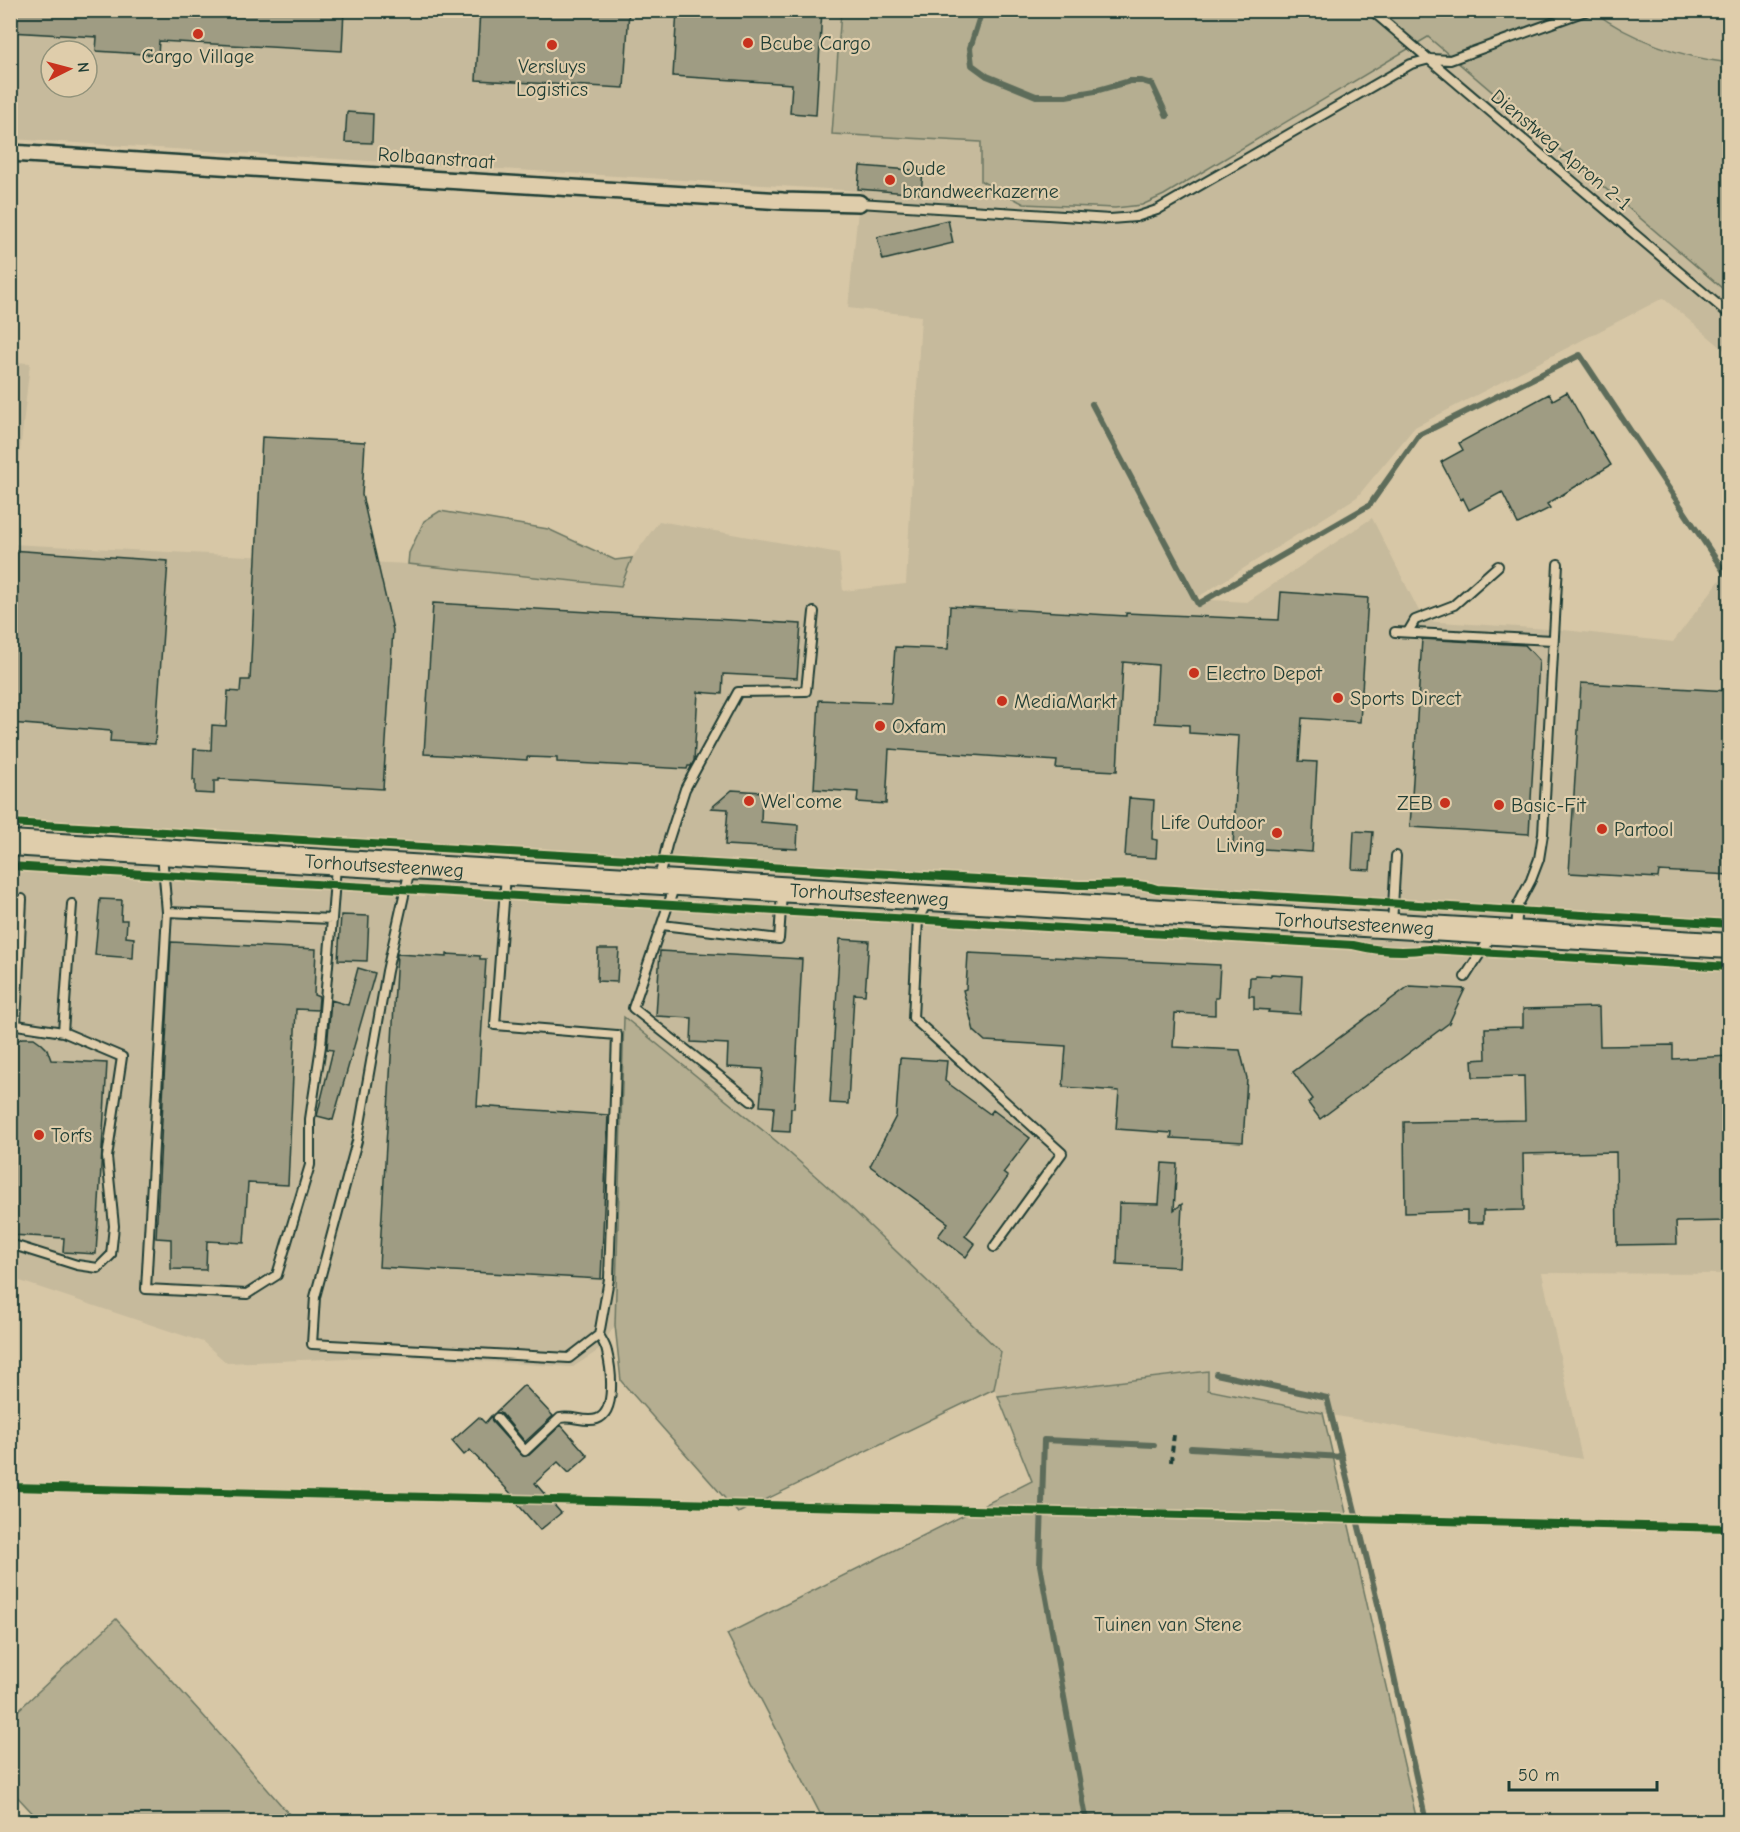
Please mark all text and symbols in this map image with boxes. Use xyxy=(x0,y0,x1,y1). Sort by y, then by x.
marker: Cargo Village xyxy=(191,27,205,41)
place label: Bcube Cargo xyxy=(760,32,871,55)
marker: Bcube Cargo xyxy=(741,36,755,50)
marker: Versluys Logistics xyxy=(545,38,559,52)
north arrow xyxy=(39,39,99,99)
place label: Cargo Village xyxy=(142,45,254,68)
place label: Versluys Logistics xyxy=(516,55,588,101)
text: N xyxy=(73,61,92,74)
street label: Dienstweg Apron 2-1 xyxy=(1486,85,1636,215)
street label: Rolbaanstraat xyxy=(377,142,496,174)
place label: Oude brandweerkazerne xyxy=(902,157,1059,203)
marker: Oude brandweerkazerne xyxy=(883,173,897,187)
place label: Electro Depot xyxy=(1206,662,1323,685)
marker: Electro Depot xyxy=(1187,666,1201,680)
place label: Sports Direct xyxy=(1350,687,1462,710)
place label: MediaMarkt xyxy=(1014,690,1118,713)
marker: Sports Direct xyxy=(1331,691,1345,705)
marker: MediaMarkt xyxy=(995,694,1009,708)
place label: Oxfam xyxy=(892,715,946,738)
marker: Oxfam xyxy=(873,719,887,733)
place label: Wel'come xyxy=(761,790,842,813)
place label: ZEB xyxy=(1397,792,1433,815)
marker: Wel'come xyxy=(742,794,756,808)
place label: Basic-Fit xyxy=(1511,794,1587,817)
marker: ZEB xyxy=(1438,796,1452,810)
marker: Basic-Fit xyxy=(1492,798,1506,812)
place label: Life Outdoor Living xyxy=(1161,811,1265,857)
place label: Partool xyxy=(1614,818,1673,841)
marker: Partool xyxy=(1595,822,1609,836)
marker: Life Outdoor Living xyxy=(1270,826,1284,840)
street label: Torhoutsesteenweg xyxy=(304,849,465,882)
street label: Torhoutsesteenweg xyxy=(789,878,950,911)
street label: Torhoutsesteenweg xyxy=(1274,907,1435,940)
place label: Torfs xyxy=(51,1124,92,1147)
marker: Torfs xyxy=(32,1128,46,1142)
park label: Tuinen van Stene xyxy=(1094,1613,1242,1636)
scale bar xyxy=(1509,1754,1658,1792)
text: 50 m xyxy=(1518,1765,1560,1786)

